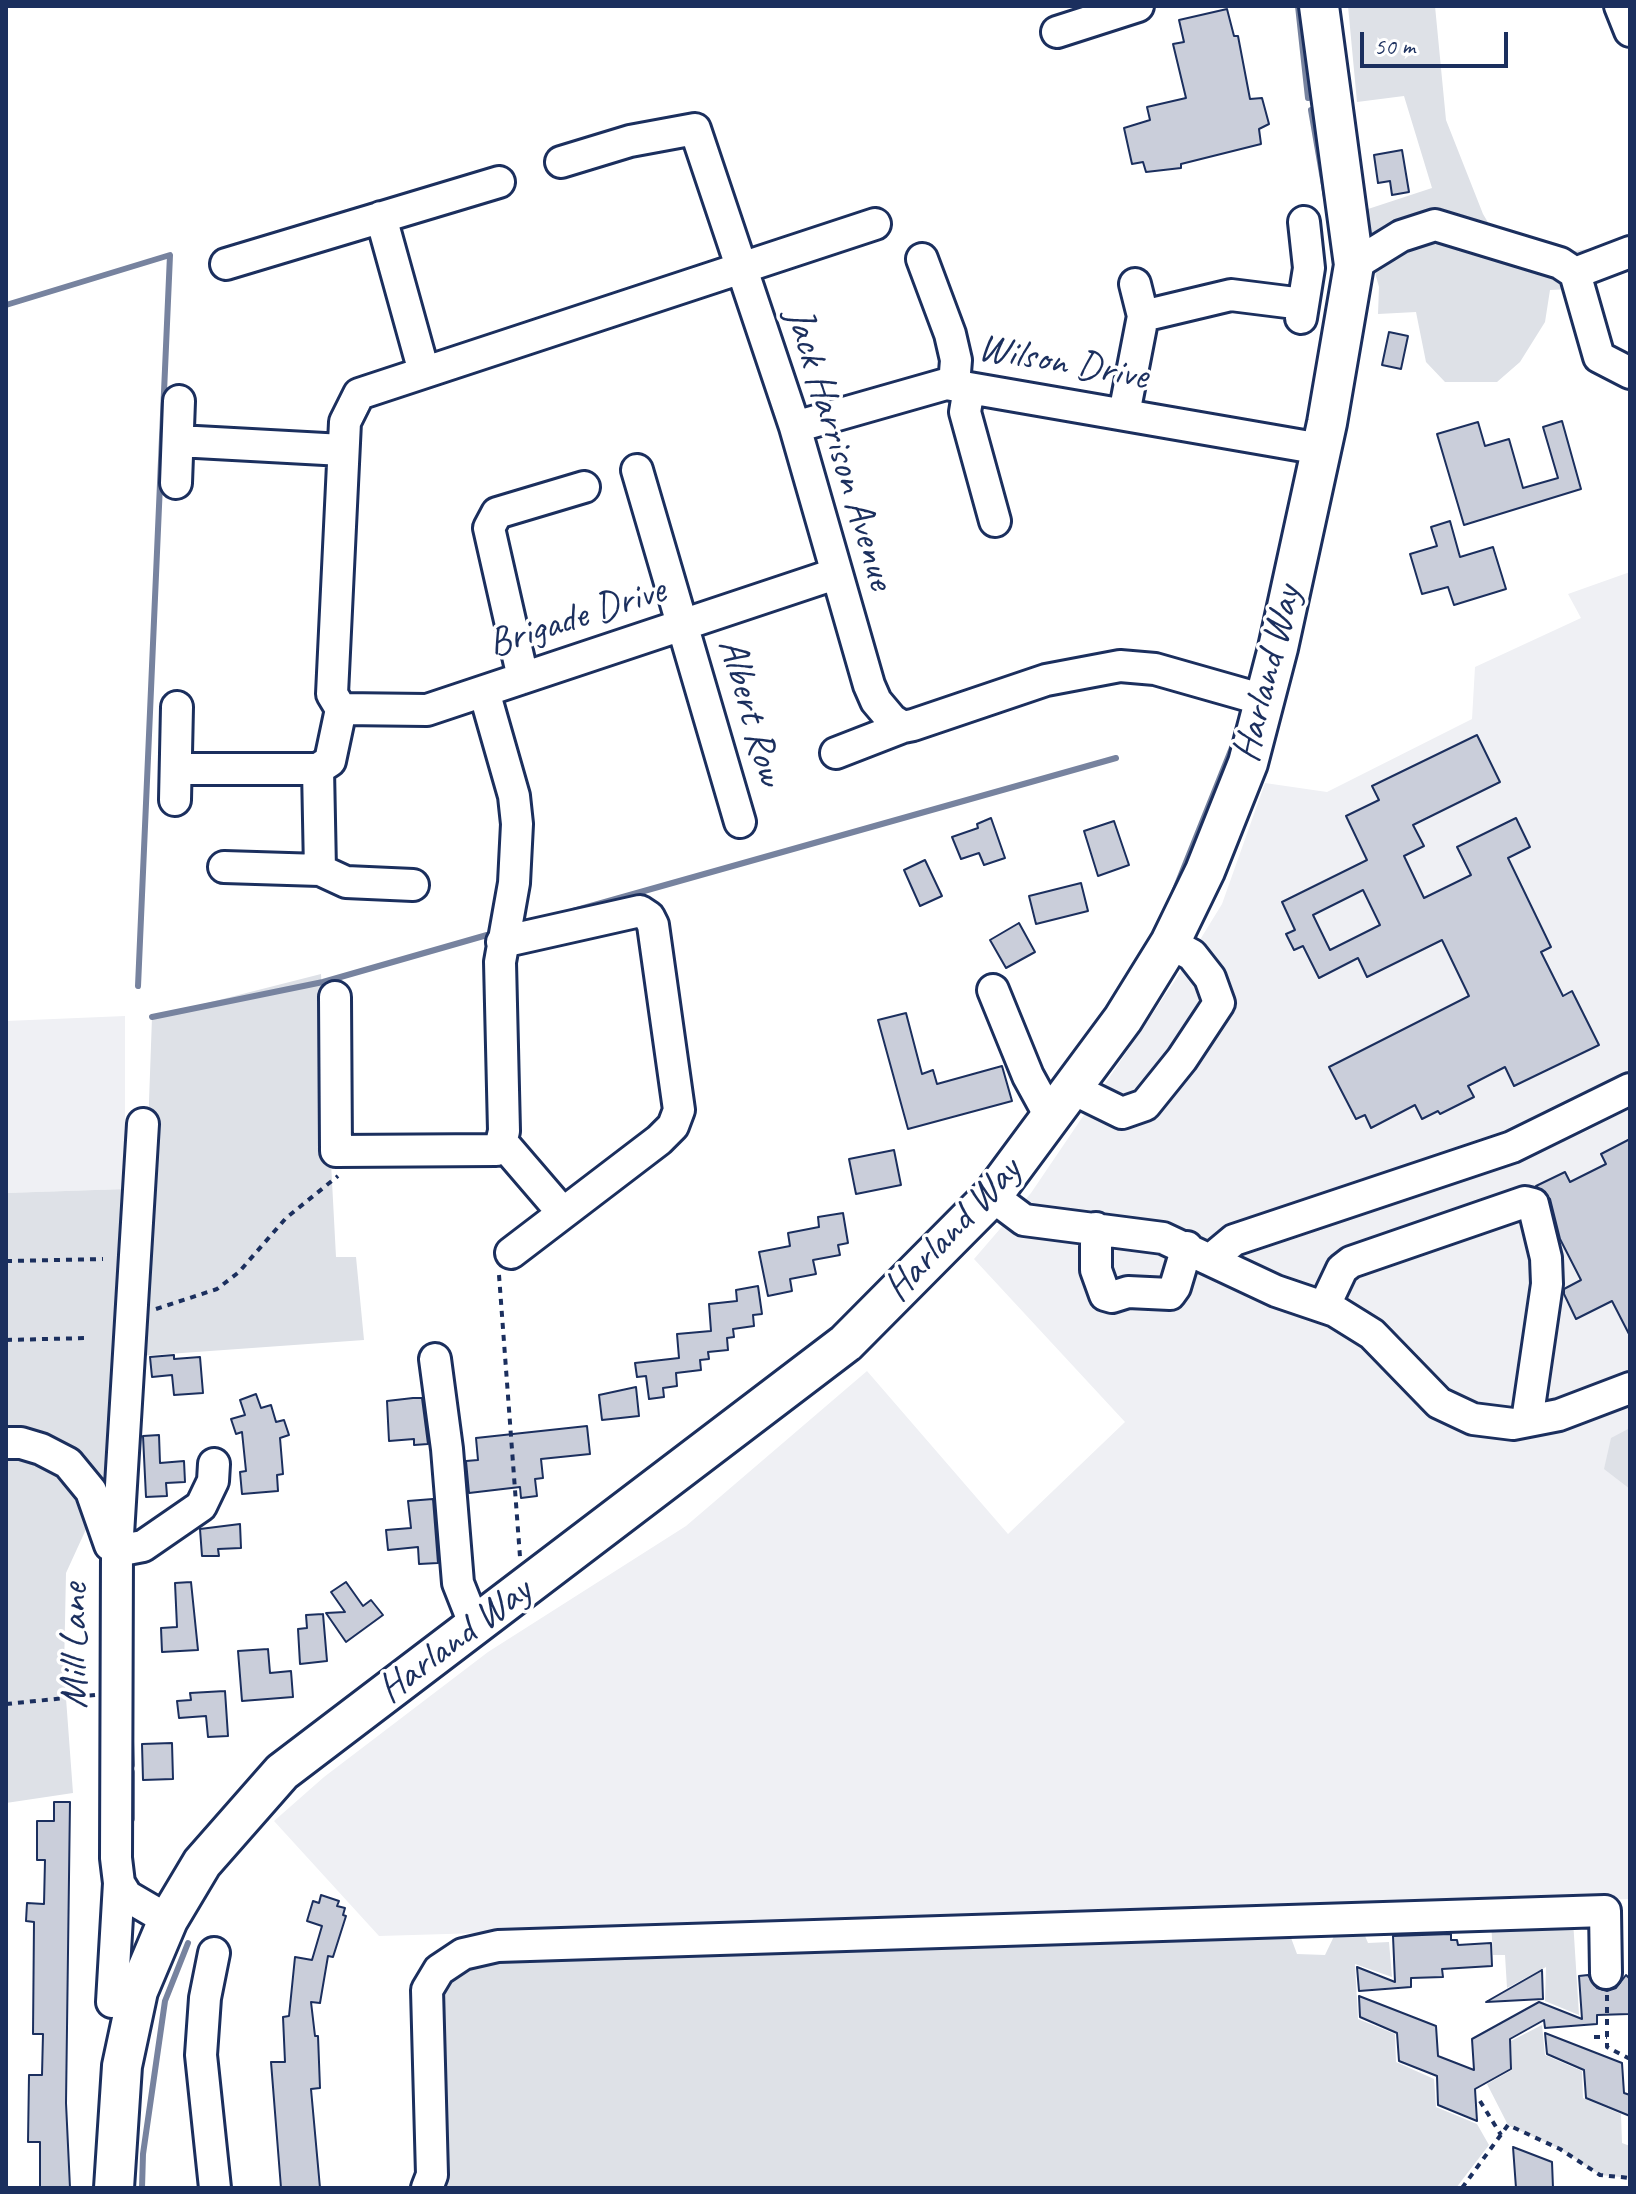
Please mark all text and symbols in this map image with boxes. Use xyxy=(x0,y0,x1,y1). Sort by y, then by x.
scale bar xyxy=(1364,16,1512,66)
text: 50 m xyxy=(1374,31,1415,61)
street label: Jack Harrison Avenue xyxy=(773,303,905,595)
street label: Wilson Drive xyxy=(974,324,1152,402)
street label: Brigade Drive xyxy=(482,567,672,669)
street label: Harland Way xyxy=(1223,581,1313,767)
street label: Albert Row xyxy=(706,633,794,791)
street label: Harland Way xyxy=(874,1148,1032,1312)
street label: Harland Way xyxy=(369,1568,541,1714)
street label: Mill Lane xyxy=(52,1583,100,1709)

